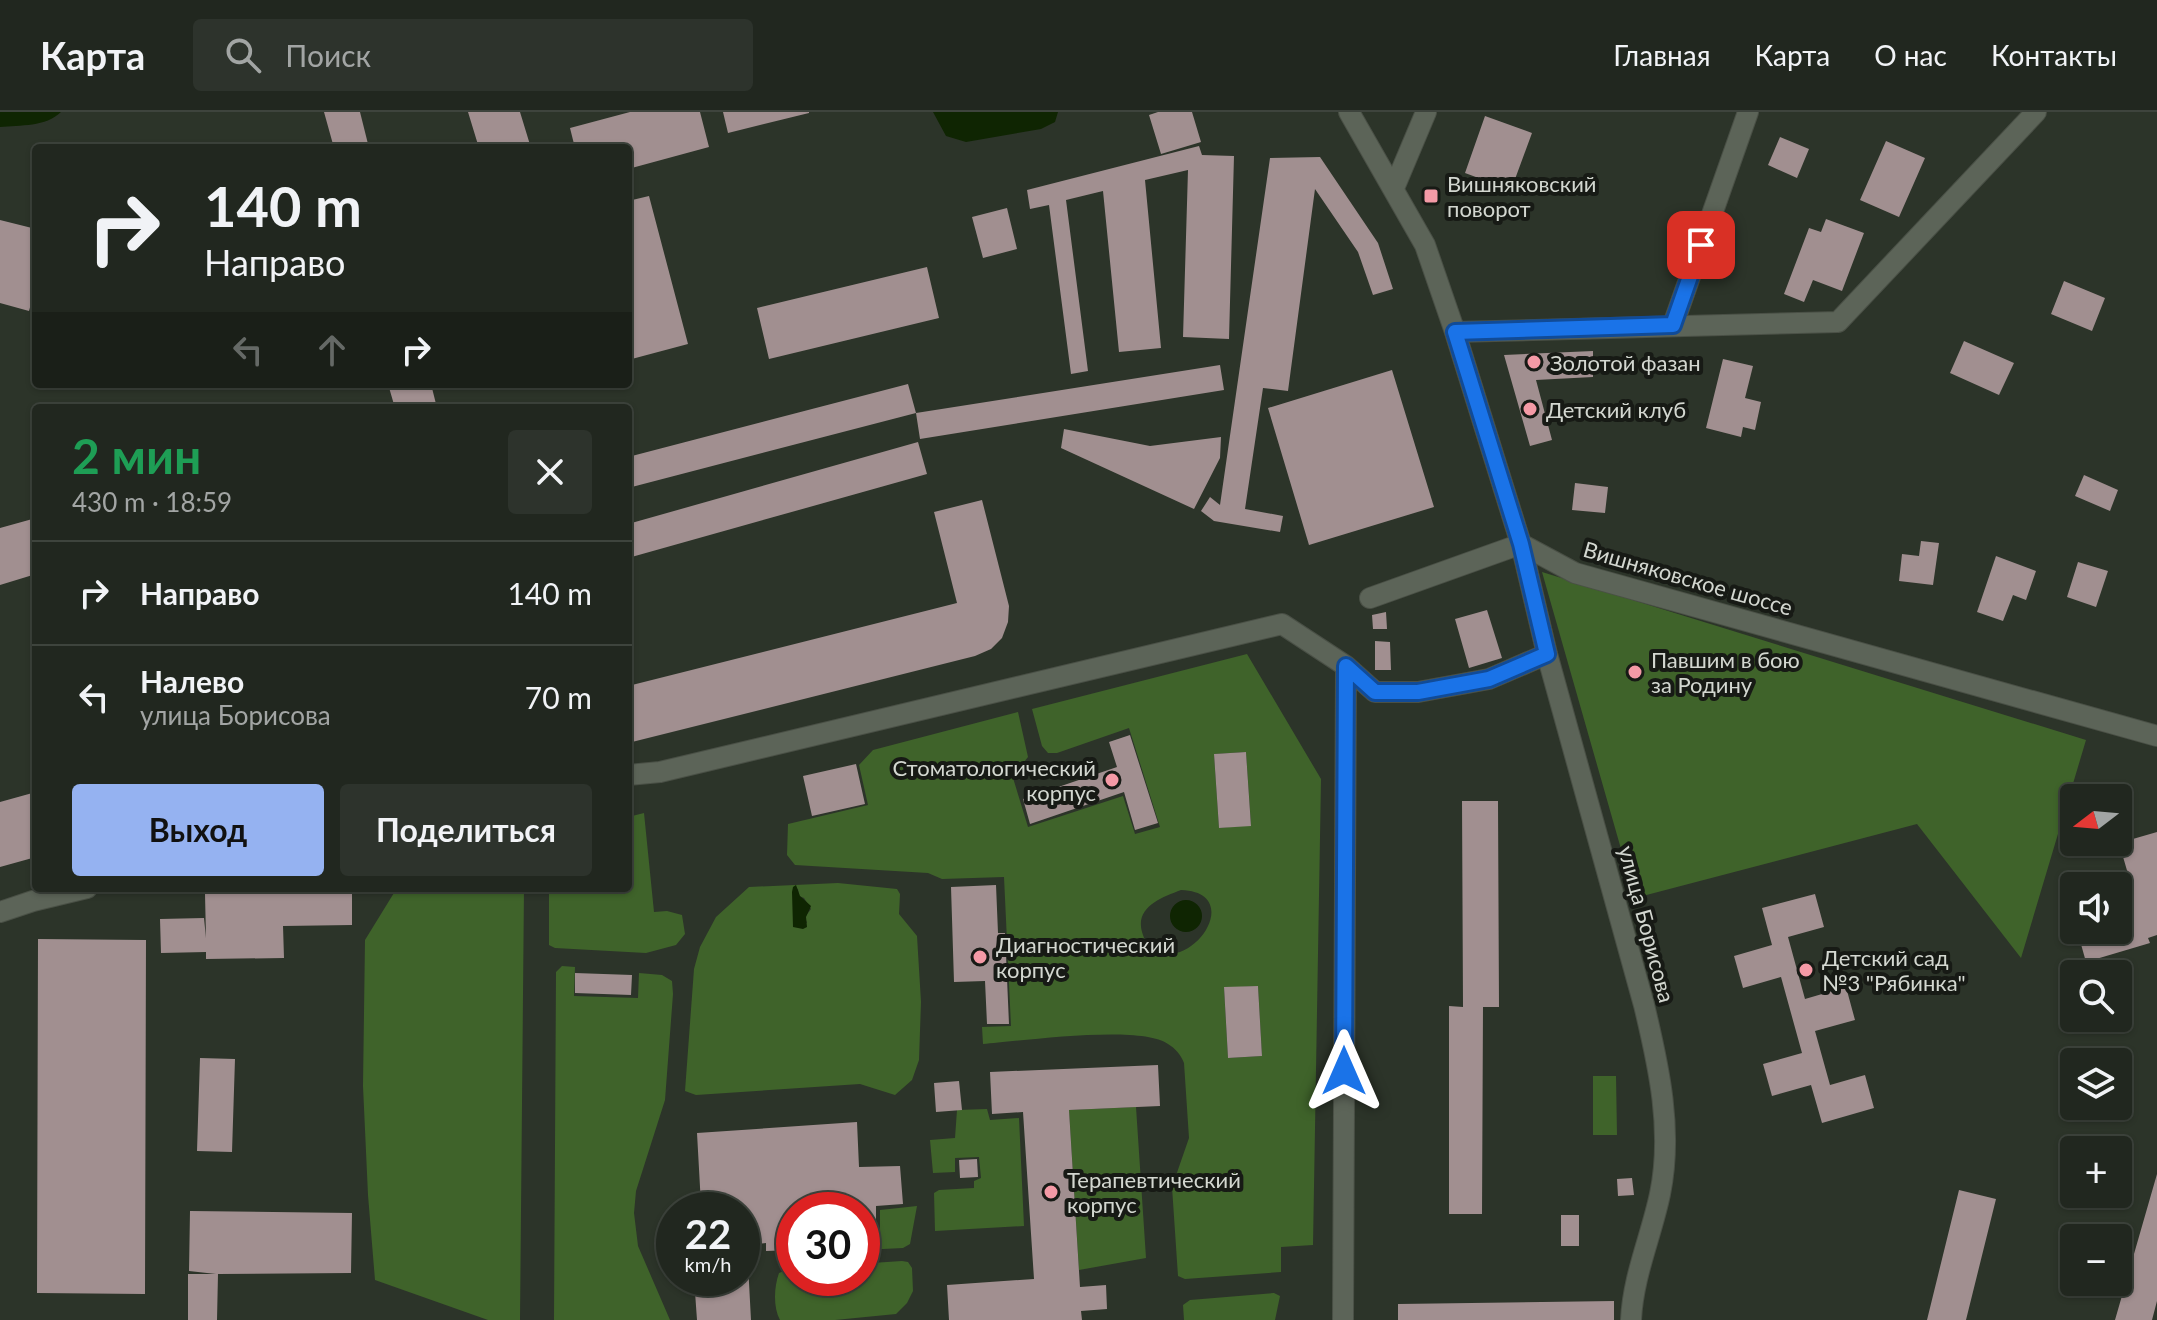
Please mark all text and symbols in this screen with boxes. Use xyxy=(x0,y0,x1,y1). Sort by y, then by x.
search box xyxy=(193,19,753,91)
text: Карта xyxy=(40,32,145,78)
icon: search xyxy=(221,33,265,77)
text: Поиск xyxy=(285,37,371,73)
text: Главная xyxy=(1613,38,1711,72)
text: Карта xyxy=(1755,38,1830,72)
text: О нас xyxy=(1874,38,1947,72)
text: Контакты xyxy=(1991,38,2117,72)
place label: Вишняковский поворот xyxy=(1447,170,1597,222)
text: 140 m xyxy=(204,172,362,239)
icon: right xyxy=(72,176,176,280)
marker: Вишняковский поворот xyxy=(1422,187,1440,205)
pin xyxy=(1667,211,1735,279)
icon: arrive xyxy=(1679,223,1723,267)
text: Направо xyxy=(204,240,345,284)
icon: left xyxy=(226,328,270,372)
icon: ahead xyxy=(310,328,354,372)
icon: right xyxy=(394,328,438,372)
place label: Золотой фазан xyxy=(1550,349,1701,376)
marker: Золотой фазан xyxy=(1525,353,1543,371)
place label: Детский клуб xyxy=(1546,396,1686,423)
marker: Детский клуб xyxy=(1521,400,1539,418)
text: 2 мин xyxy=(72,427,201,484)
button: close xyxy=(508,430,592,514)
text: 430 m · 18:59 xyxy=(72,486,232,518)
street label: Вишняковское шоссе xyxy=(1580,535,1796,621)
icon: right xyxy=(72,571,116,615)
text: Направо xyxy=(140,575,260,611)
text: 140 m xyxy=(507,575,592,611)
place label: Павшим в бою за Родину xyxy=(1651,646,1800,698)
text: Налево xyxy=(140,663,244,699)
marker: Павшим в бою за Родину xyxy=(1626,663,1644,681)
icon: left xyxy=(72,675,116,719)
text: 70 m xyxy=(525,679,592,715)
text: улица Борисова xyxy=(140,699,331,731)
place label: Стоматологический корпус xyxy=(892,754,1096,806)
marker: Стоматологический корпус xyxy=(1103,771,1121,789)
button: Выход xyxy=(72,784,324,876)
button: Поделиться xyxy=(340,784,592,876)
north arrow xyxy=(2060,784,2132,856)
map controls xyxy=(2060,784,2132,1296)
street label: улица Борисова xyxy=(1613,843,1681,1005)
button: sound xyxy=(2060,872,2132,944)
place label: Диагностический корпус xyxy=(996,931,1175,983)
place label: Детский сад №3 "Рябинка" xyxy=(1822,944,1966,996)
marker: Диагностический корпус xyxy=(971,948,989,966)
button: search xyxy=(2060,960,2132,1032)
marker: Детский сад №3 "Рябинка" xyxy=(1797,961,1815,979)
position arrow xyxy=(1302,1029,1386,1113)
button: layers xyxy=(2060,1048,2132,1120)
button: + xyxy=(2060,1136,2132,1208)
place label: Терапевтический корпус xyxy=(1067,1166,1241,1218)
marker: Терапевтический корпус xyxy=(1042,1183,1060,1201)
speed limit sign: 30 xyxy=(776,1192,880,1296)
text: 22 xyxy=(685,1210,731,1258)
button: − xyxy=(2060,1224,2132,1296)
text: km/h xyxy=(685,1252,731,1276)

